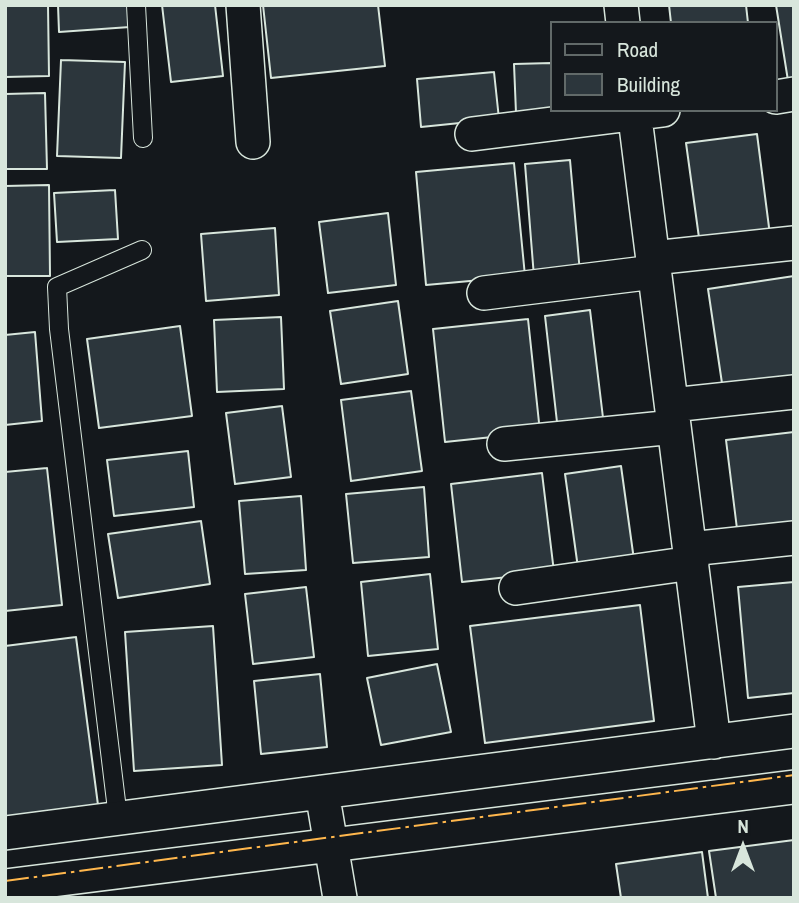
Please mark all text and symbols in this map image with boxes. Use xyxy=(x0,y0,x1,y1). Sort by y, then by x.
legend xyxy=(550,21,778,112)
text: Road xyxy=(617,35,658,64)
text: Building xyxy=(617,70,680,99)
north arrow xyxy=(708,812,778,882)
text: N xyxy=(737,813,749,839)

